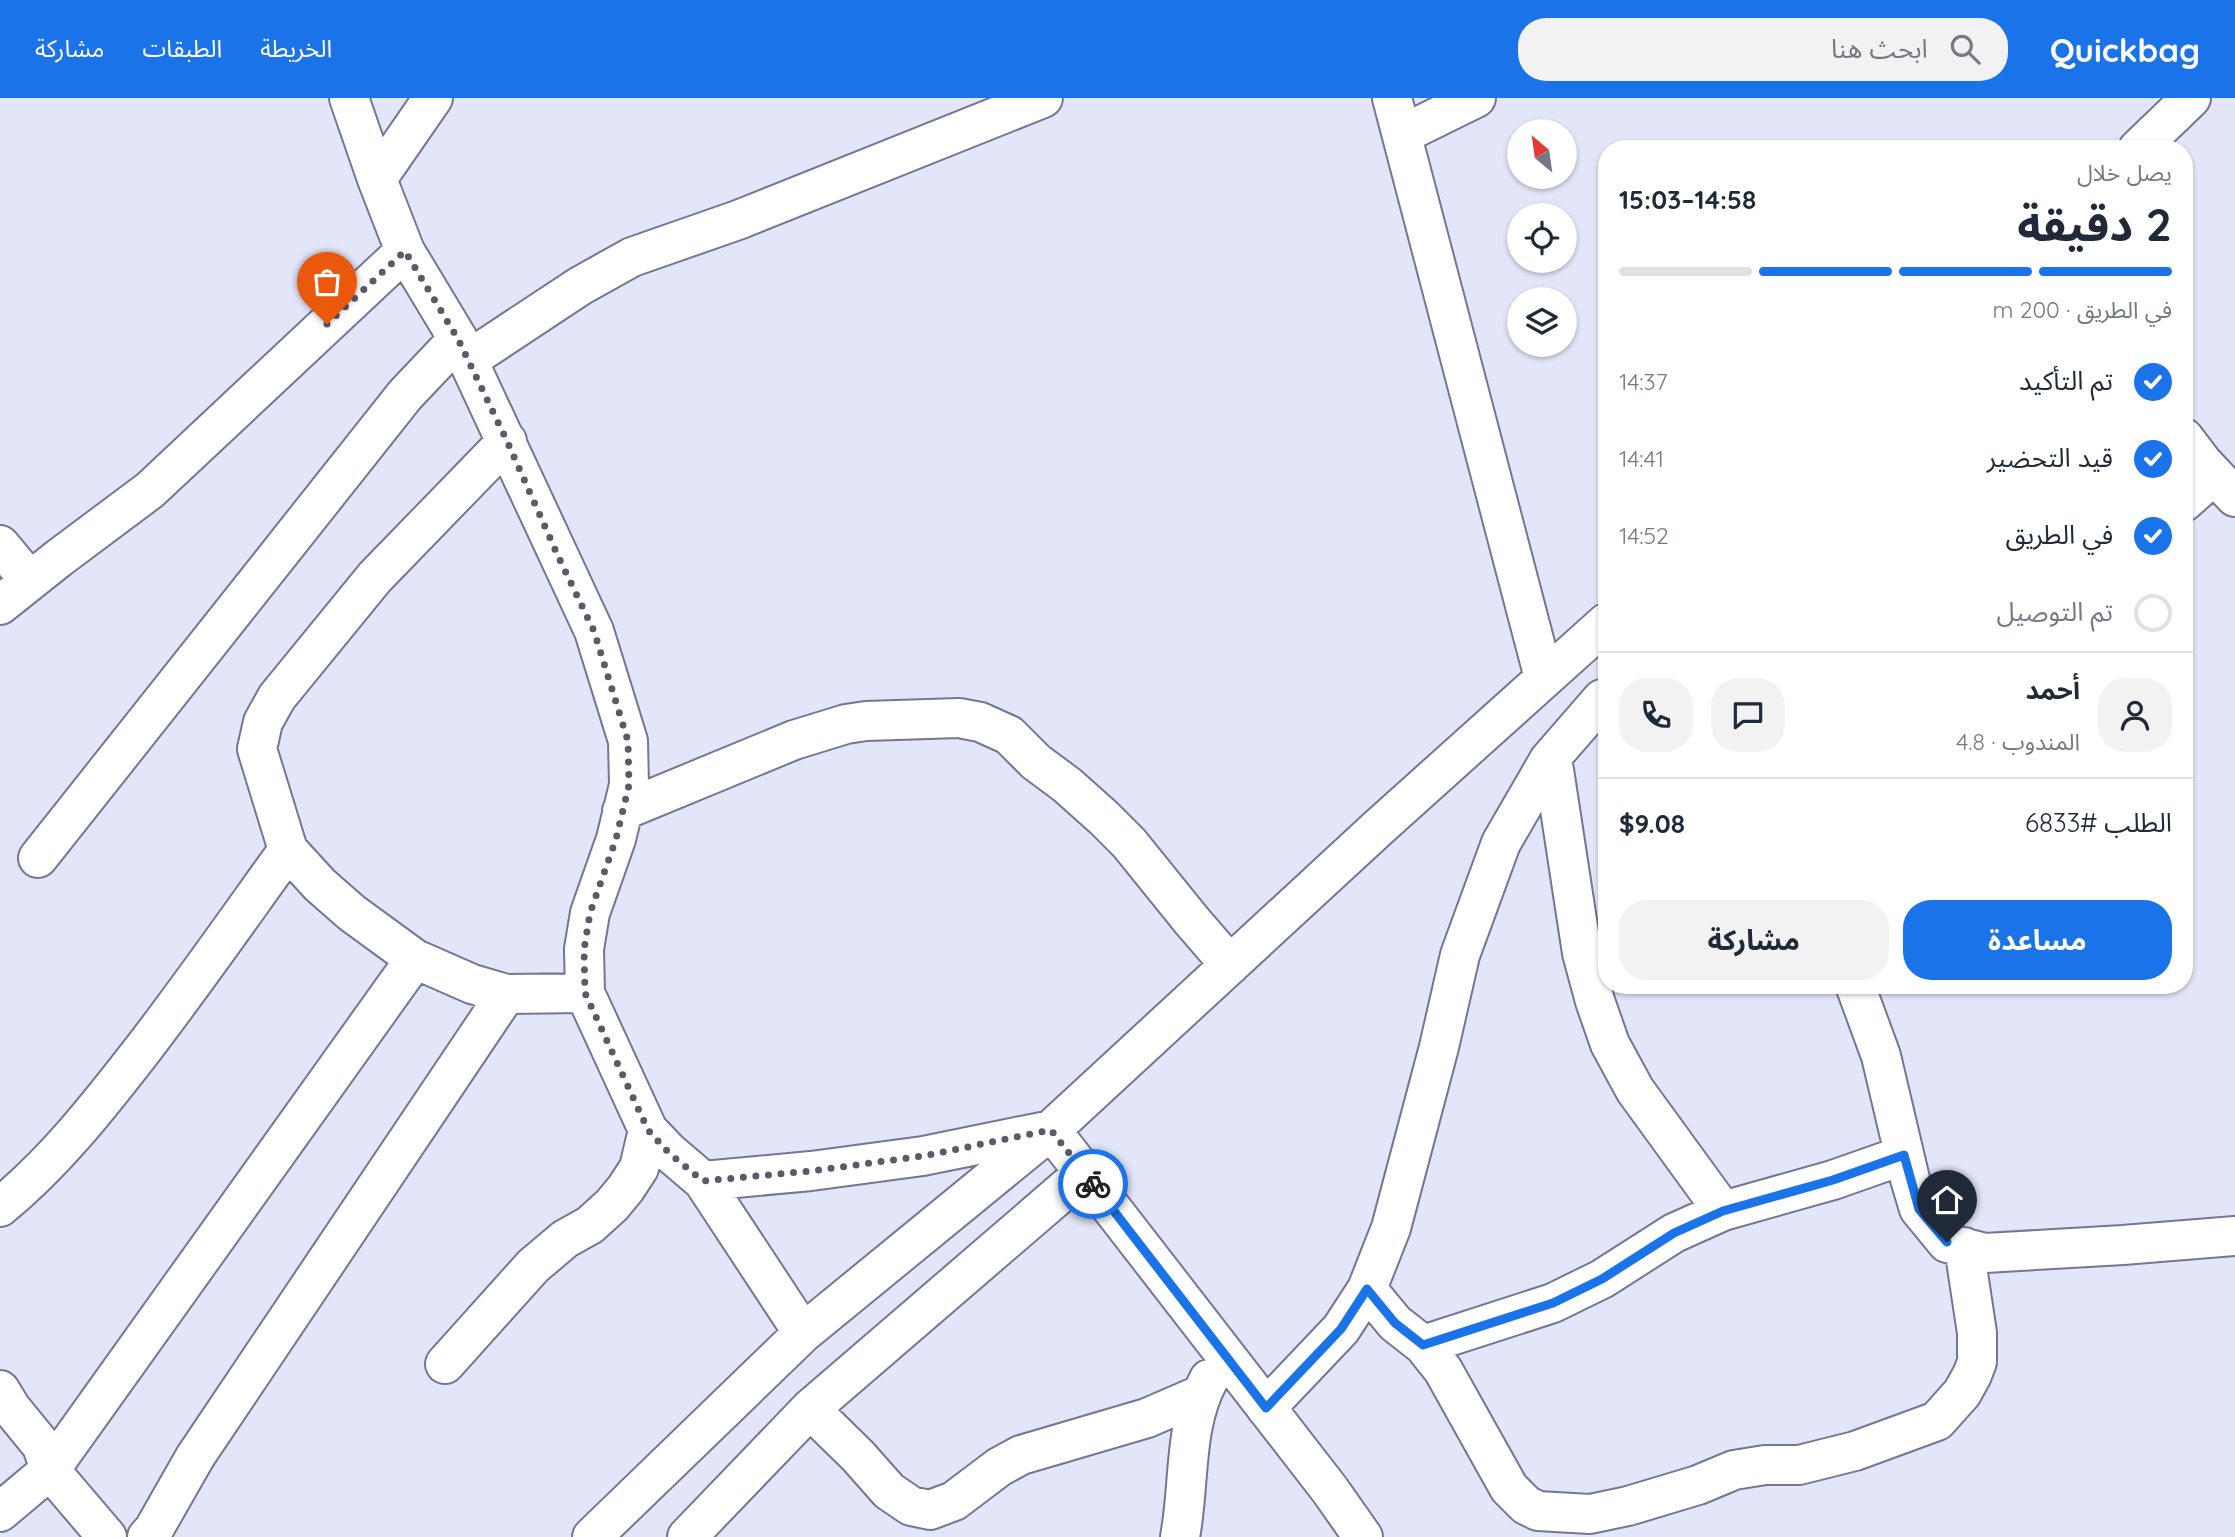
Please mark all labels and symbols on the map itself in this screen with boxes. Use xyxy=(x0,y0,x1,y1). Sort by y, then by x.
north arrow xyxy=(1507,119,1577,189)
pin xyxy=(297,252,357,324)
courier xyxy=(1058,1149,1128,1219)
pin xyxy=(1917,1170,1977,1242)

